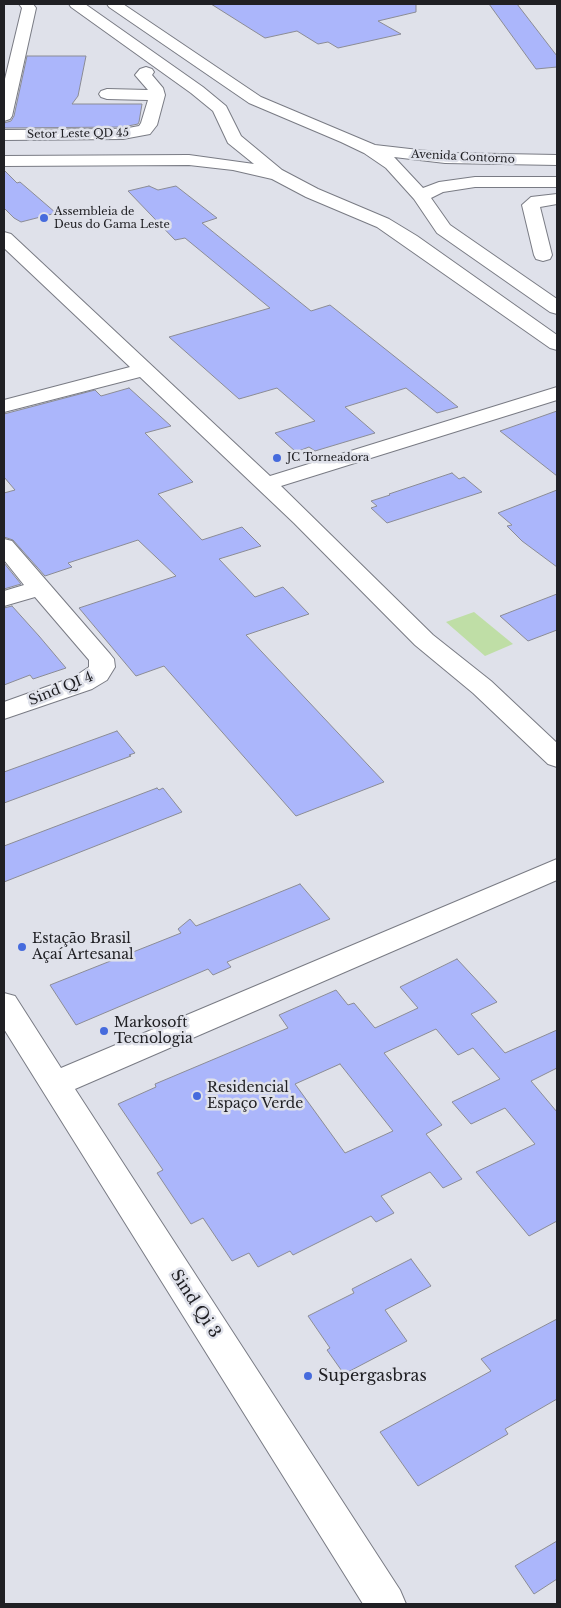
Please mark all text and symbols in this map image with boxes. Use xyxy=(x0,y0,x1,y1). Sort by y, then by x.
street label: Setor Leste QD 45 xyxy=(27,127,129,141)
street label: Avenida Contorno xyxy=(411,148,515,166)
place label: Assembleia de Deus do Gama Leste xyxy=(54,205,170,231)
marker: Assembleia de Deus do Gama Leste xyxy=(38,212,50,224)
place label: JC Torneadora xyxy=(287,451,369,465)
marker: JC Torneadora xyxy=(271,452,283,464)
street label: Sind QI 4 xyxy=(26,668,96,710)
place label: Estação Brasil Açaí Artesanal xyxy=(32,931,133,964)
marker: Estação Brasil Açaí Artesanal xyxy=(16,941,28,953)
place label: Markosoft Tecnologia xyxy=(114,1015,193,1048)
marker: Markosoft Tecnologia xyxy=(98,1025,110,1037)
place label: Residencial Espaço Verde xyxy=(207,1080,303,1112)
marker: Residencial Espaço Verde xyxy=(191,1090,203,1102)
street label: Sind Qi 3 xyxy=(166,1266,224,1342)
place label: Supergasbras xyxy=(318,1366,427,1386)
marker: Supergasbras xyxy=(302,1370,314,1382)

